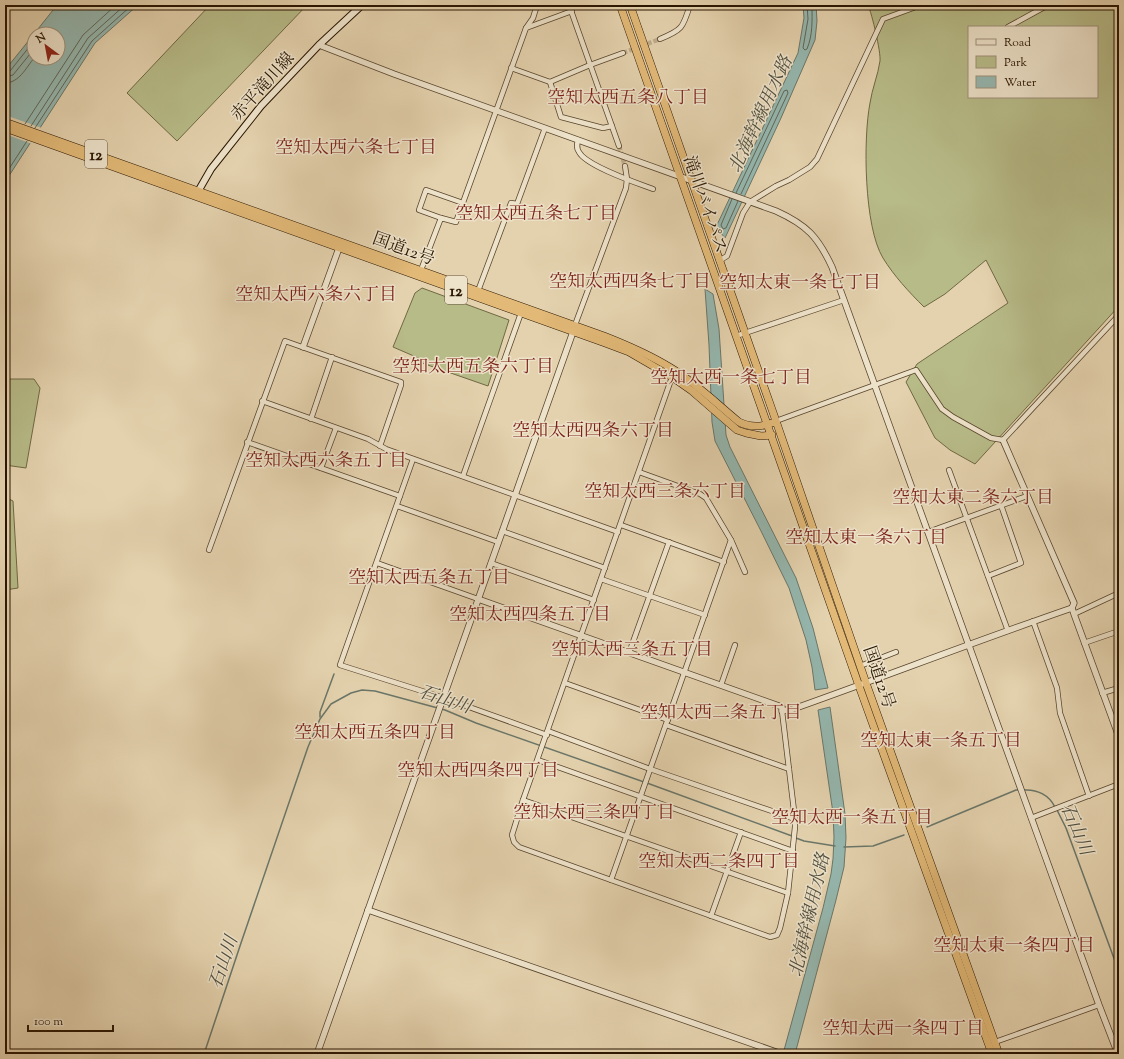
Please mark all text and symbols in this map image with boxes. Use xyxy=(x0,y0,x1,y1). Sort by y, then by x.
north arrow xyxy=(26,26,66,66)
legend xyxy=(968,26,1098,98)
text: N xyxy=(32,29,49,48)
text: Road xyxy=(1004,34,1031,52)
street label: 赤平滝川線 xyxy=(226,48,301,127)
water label: 北海幹線用水路 xyxy=(723,50,801,177)
text: Park xyxy=(1004,54,1027,72)
text: Water xyxy=(1004,74,1037,92)
district label: 空知太西五条八丁目 xyxy=(547,86,709,112)
district label: 空知太西六条七丁目 xyxy=(275,136,437,162)
road number: 12 xyxy=(85,140,107,168)
street label: 滝川バイパス xyxy=(676,153,732,257)
district label: 空知太西五条七丁目 xyxy=(455,202,617,228)
street label: 国道12号 xyxy=(369,228,438,272)
district label: 空知太西四条七丁目 xyxy=(549,270,711,296)
district label: 空知太東一条七丁目 xyxy=(719,271,881,297)
road number: 12 xyxy=(445,276,467,304)
district label: 空知太西六条六丁目 xyxy=(235,283,397,309)
district label: 空知太西五条六丁目 xyxy=(392,355,554,381)
district label: 空知太西一条七丁目 xyxy=(650,366,812,392)
district label: 空知太西四条六丁目 xyxy=(512,419,674,445)
district label: 空知太西六条五丁目 xyxy=(245,449,407,475)
district label: 空知太西三条六丁目 xyxy=(584,480,746,506)
district label: 空知太東二条六丁目 xyxy=(892,486,1054,512)
district label: 空知太東一条六丁目 xyxy=(785,526,947,552)
district label: 空知太西五条五丁目 xyxy=(348,566,510,592)
district label: 空知太西四条五丁目 xyxy=(449,603,611,629)
district label: 空知太西三条五丁目 xyxy=(551,638,713,664)
street label: 国道12号 xyxy=(856,643,900,712)
water label: 石山川 xyxy=(415,680,476,722)
district label: 空知太西二条五丁目 xyxy=(640,701,802,727)
district label: 空知太西五条四丁目 xyxy=(294,721,456,747)
district label: 空知太東一条五丁目 xyxy=(860,729,1022,755)
district label: 空知太西四条四丁目 xyxy=(397,759,559,785)
water label: 石山川 xyxy=(1053,800,1098,862)
district label: 空知太西三条四丁目 xyxy=(513,801,675,827)
district label: 空知太西一条五丁目 xyxy=(771,806,933,832)
water label: 北海幹線用水路 xyxy=(784,849,838,980)
district label: 空知太西二条四丁目 xyxy=(638,850,800,876)
water label: 石山川 xyxy=(204,931,247,992)
district label: 空知太東一条四丁目 xyxy=(933,934,1095,960)
scale bar xyxy=(28,1007,113,1033)
text: 100 m xyxy=(34,1013,63,1031)
district label: 空知太西一条四丁目 xyxy=(822,1017,984,1043)

